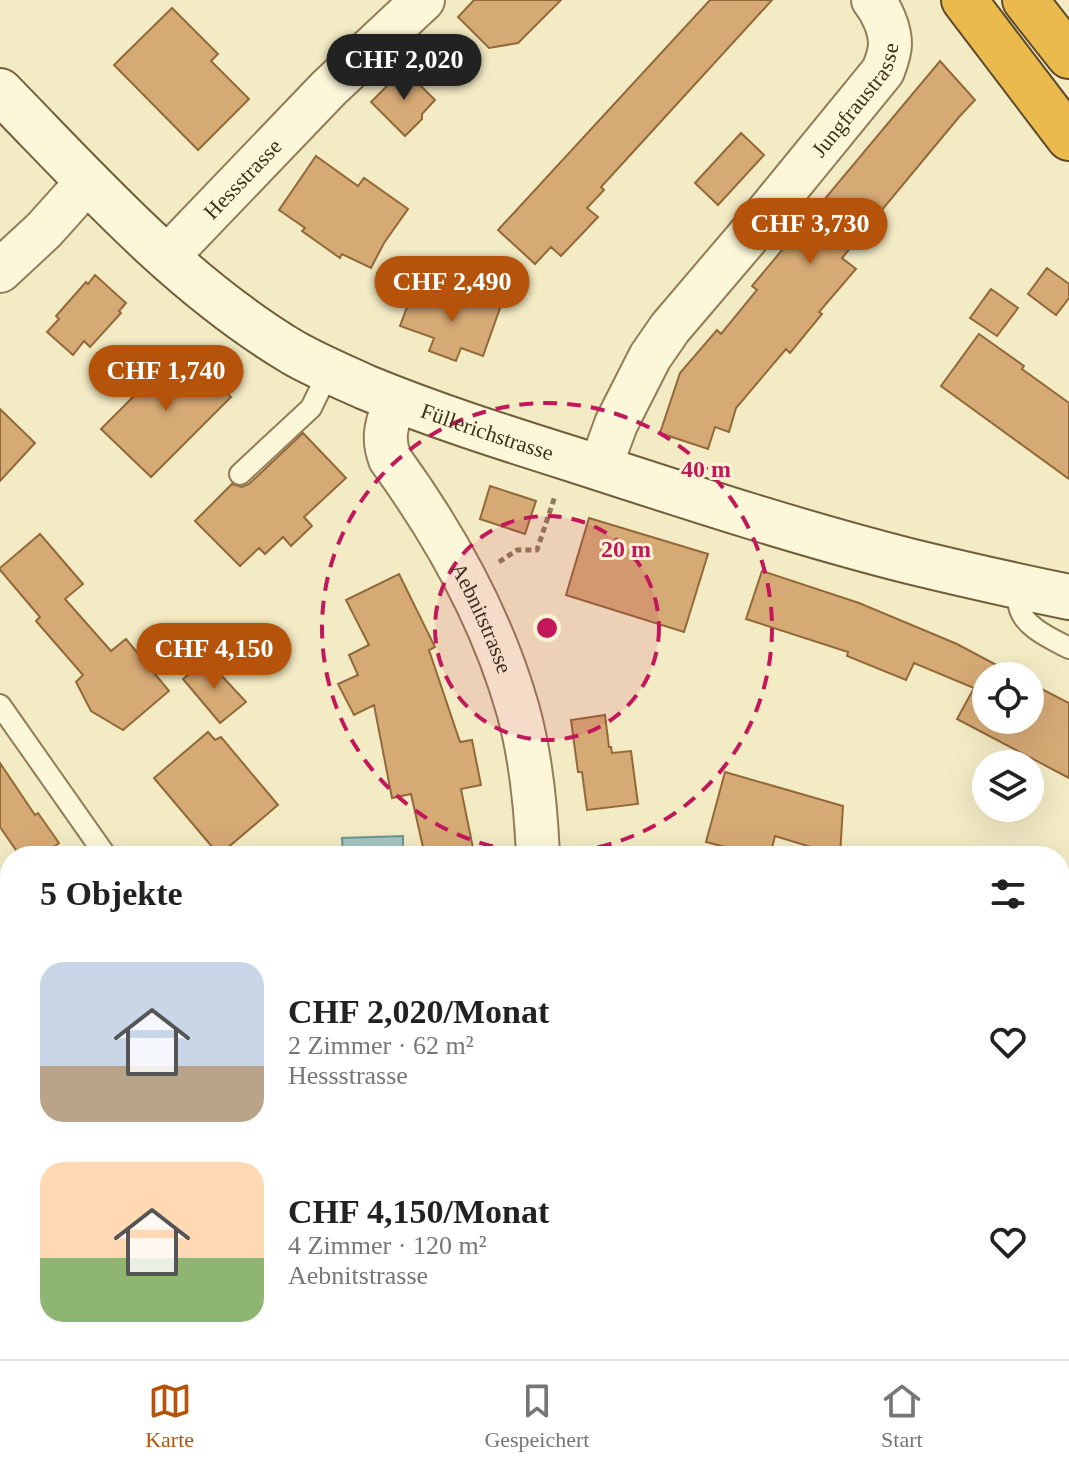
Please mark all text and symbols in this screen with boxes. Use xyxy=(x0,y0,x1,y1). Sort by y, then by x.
pin: CHF 2,020 xyxy=(312,34,496,102)
street label: Jungfraustrasse xyxy=(806,42,903,162)
text: CHF 2,020 xyxy=(345,45,463,74)
street label: Hessstrasse xyxy=(198,134,287,224)
pin: CHF 3,730 xyxy=(718,198,902,266)
text: CHF 3,730 xyxy=(751,209,869,238)
pin: CHF 2,490 xyxy=(360,256,544,324)
text: CHF 2,490 xyxy=(393,267,511,296)
pin: CHF 1,740 xyxy=(74,345,258,413)
text: CHF 1,740 xyxy=(107,356,225,385)
street label: Füllerichstrasse xyxy=(418,398,557,465)
text: 40 m xyxy=(681,456,731,482)
text: 20 m xyxy=(601,536,651,562)
street label: Aebnitstrasse xyxy=(446,558,517,677)
centre of rings xyxy=(533,614,561,642)
pin: CHF 4,150 xyxy=(122,623,306,691)
text: CHF 4,150 xyxy=(155,634,273,663)
map controls xyxy=(972,662,1044,822)
button: locate xyxy=(972,662,1044,734)
button: layers xyxy=(972,750,1044,822)
icon: filters xyxy=(986,872,1030,916)
text: 5 Objekte xyxy=(40,875,183,912)
text: CHF 2,020/Monat xyxy=(288,993,549,1030)
icon: home xyxy=(104,994,200,1090)
icon: heart xyxy=(986,1020,1030,1064)
text: 2 Zimmer · 62 m² xyxy=(288,1031,473,1060)
text: Hessstrasse xyxy=(288,1061,408,1090)
text: CHF 4,150/Monat xyxy=(288,1193,549,1230)
icon: home xyxy=(104,1194,200,1290)
icon: heart xyxy=(986,1220,1030,1264)
text: 4 Zimmer · 120 m² xyxy=(288,1231,486,1260)
text: Aebnitstrasse xyxy=(288,1261,428,1290)
tab: Karte xyxy=(145,1379,194,1453)
tab: Gespeichert xyxy=(484,1379,589,1453)
tab: Start xyxy=(880,1379,924,1453)

